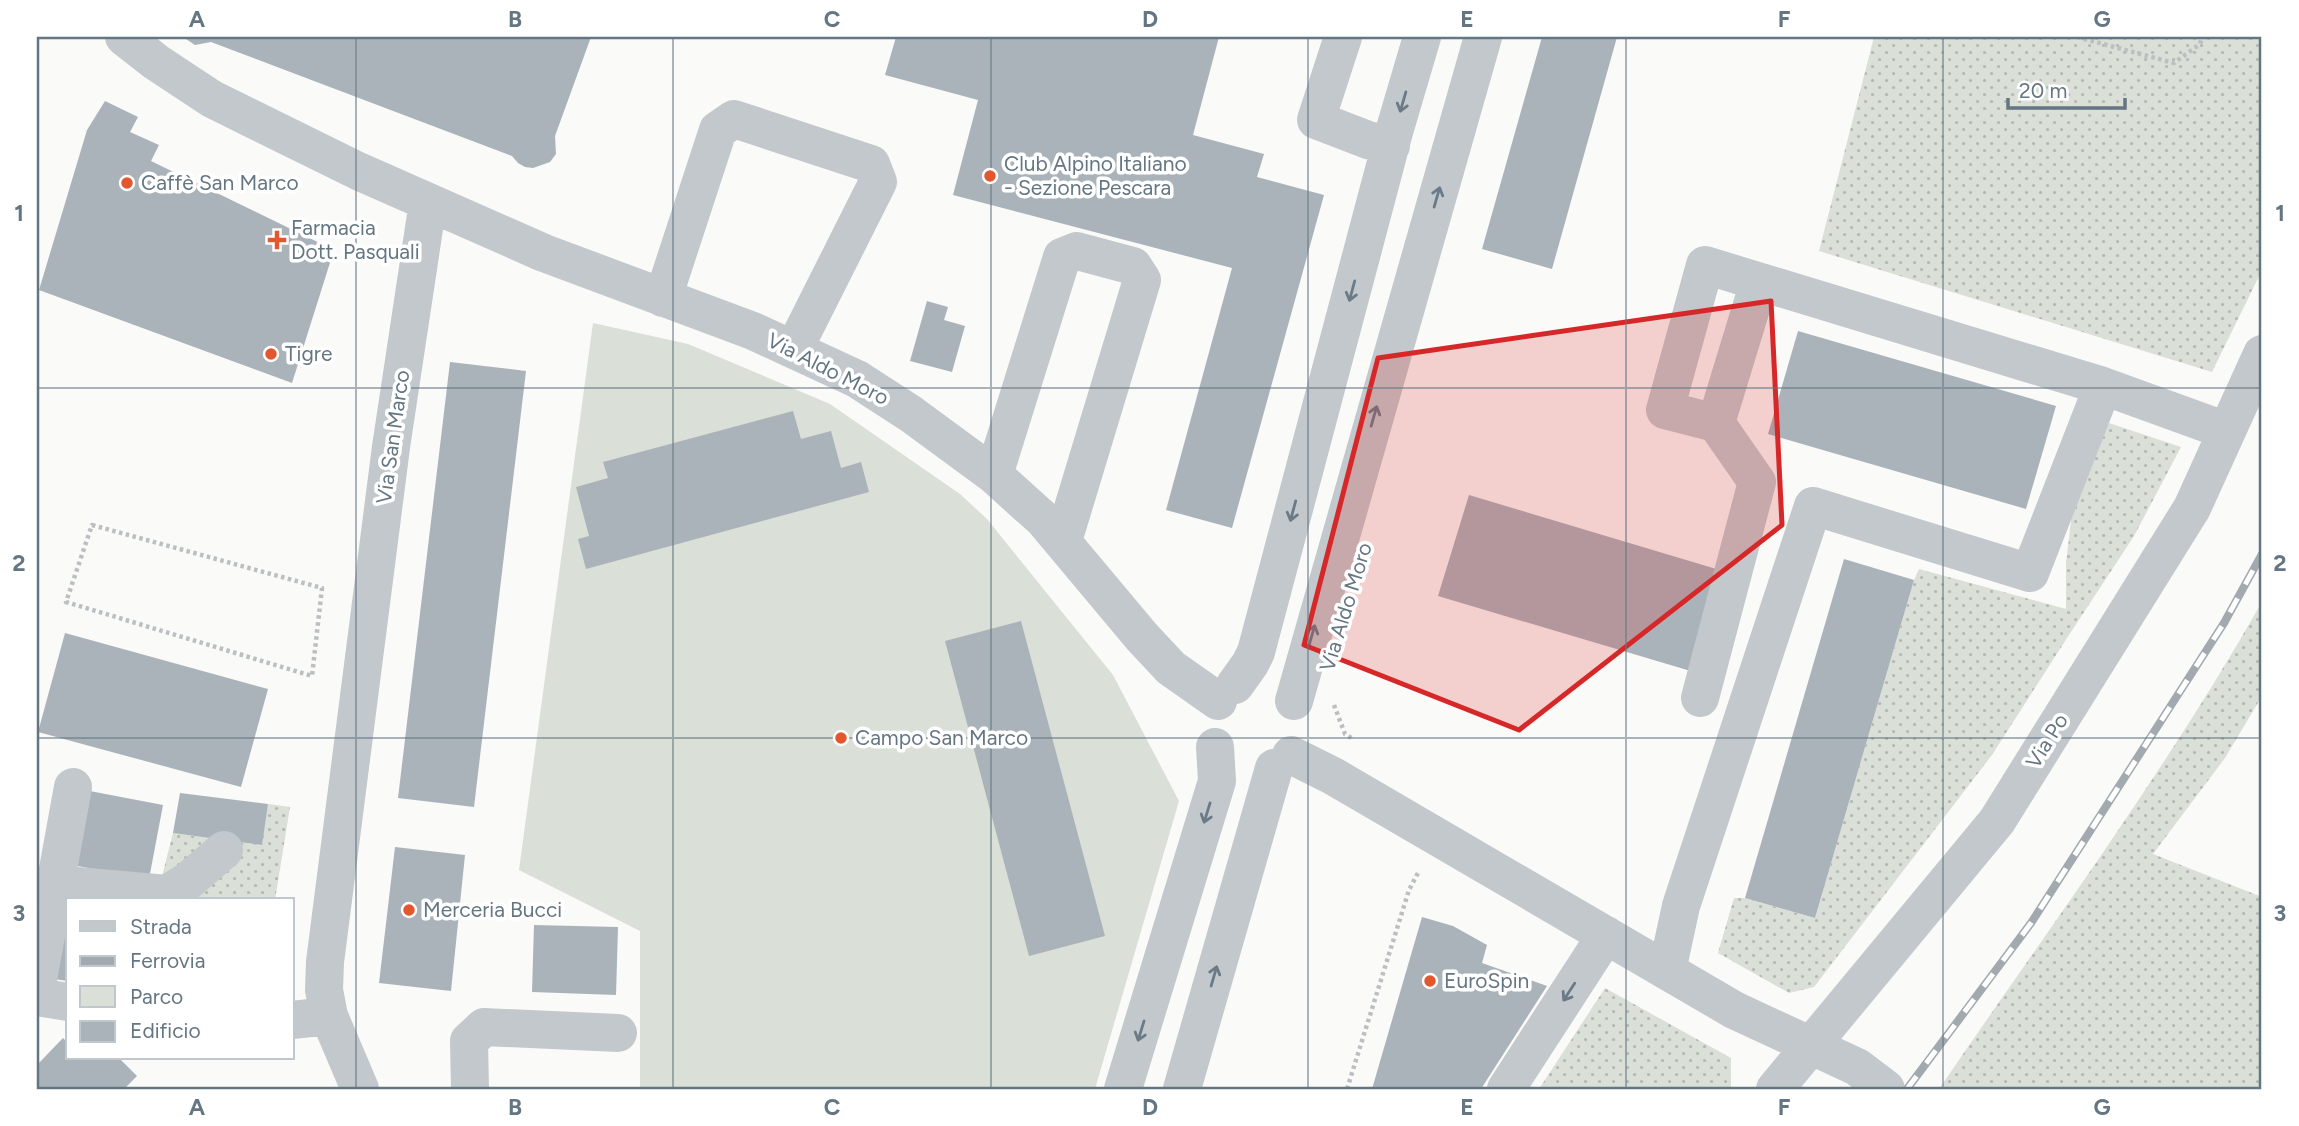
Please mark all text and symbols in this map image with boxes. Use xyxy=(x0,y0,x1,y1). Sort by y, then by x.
text: A xyxy=(189,5,206,33)
text: B xyxy=(508,5,522,33)
text: C xyxy=(824,5,841,33)
text: D xyxy=(1142,5,1158,33)
text: E xyxy=(1460,5,1474,33)
text: F xyxy=(1778,5,1791,33)
text: G xyxy=(2093,5,2111,33)
scale bar xyxy=(2008,66,2126,110)
text: 20 m xyxy=(2019,78,2067,103)
one-way arrow xyxy=(1396,91,1409,113)
place label: Club Alpino Italiano - Sezione Pescara xyxy=(1004,151,1187,200)
marker: Club Alpino Italiano - Sezione Pescara xyxy=(982,168,998,184)
place label: Caffè San Marco xyxy=(141,170,299,195)
marker: Caffè San Marco xyxy=(119,175,135,191)
one-way arrow xyxy=(1431,187,1444,209)
text: 1 xyxy=(14,199,24,227)
text: 1 xyxy=(2275,199,2285,227)
place label: Farmacia Dott. Pasquali xyxy=(291,215,420,264)
marker: Farmacia Dott. Pasquali xyxy=(269,232,285,248)
one-way arrow xyxy=(1345,279,1358,302)
street label: Via Aldo Moro xyxy=(763,327,893,410)
place label: Tigre xyxy=(285,341,332,366)
marker: Tigre xyxy=(263,346,279,362)
street label: Via San Marco xyxy=(371,368,414,505)
one-way arrow xyxy=(1368,405,1381,428)
one-way arrow xyxy=(1286,499,1299,521)
street label: Via Aldo Moro xyxy=(1314,540,1377,674)
text: 2 xyxy=(12,549,26,577)
text: 2 xyxy=(2273,549,2287,577)
one-way arrow xyxy=(1306,624,1319,646)
street label: Via Po xyxy=(2020,709,2073,773)
place label: Campo San Marco xyxy=(855,725,1028,750)
marker: Campo San Marco xyxy=(833,730,849,746)
one-way arrow xyxy=(1199,802,1212,824)
place label: Merceria Bucci xyxy=(423,897,562,922)
legend xyxy=(66,898,294,1060)
text: 3 xyxy=(13,899,25,927)
text: 3 xyxy=(2274,899,2286,927)
marker: Merceria Bucci xyxy=(401,902,417,918)
text: Strada xyxy=(130,914,192,939)
text: Ferrovia xyxy=(130,948,205,973)
one-way arrow xyxy=(1209,966,1222,988)
place label: EuroSpin xyxy=(1444,968,1529,993)
marker: EuroSpin xyxy=(1422,973,1438,989)
one-way arrow xyxy=(1561,982,1576,1001)
text: Parco xyxy=(130,984,183,1009)
text: Edificio xyxy=(130,1018,201,1043)
one-way arrow xyxy=(1133,1020,1146,1042)
text: A xyxy=(189,1093,206,1121)
text: B xyxy=(508,1093,522,1121)
text: C xyxy=(824,1093,841,1121)
text: D xyxy=(1142,1093,1158,1121)
text: E xyxy=(1460,1093,1474,1121)
text: F xyxy=(1778,1093,1791,1121)
text: G xyxy=(2093,1093,2111,1121)

